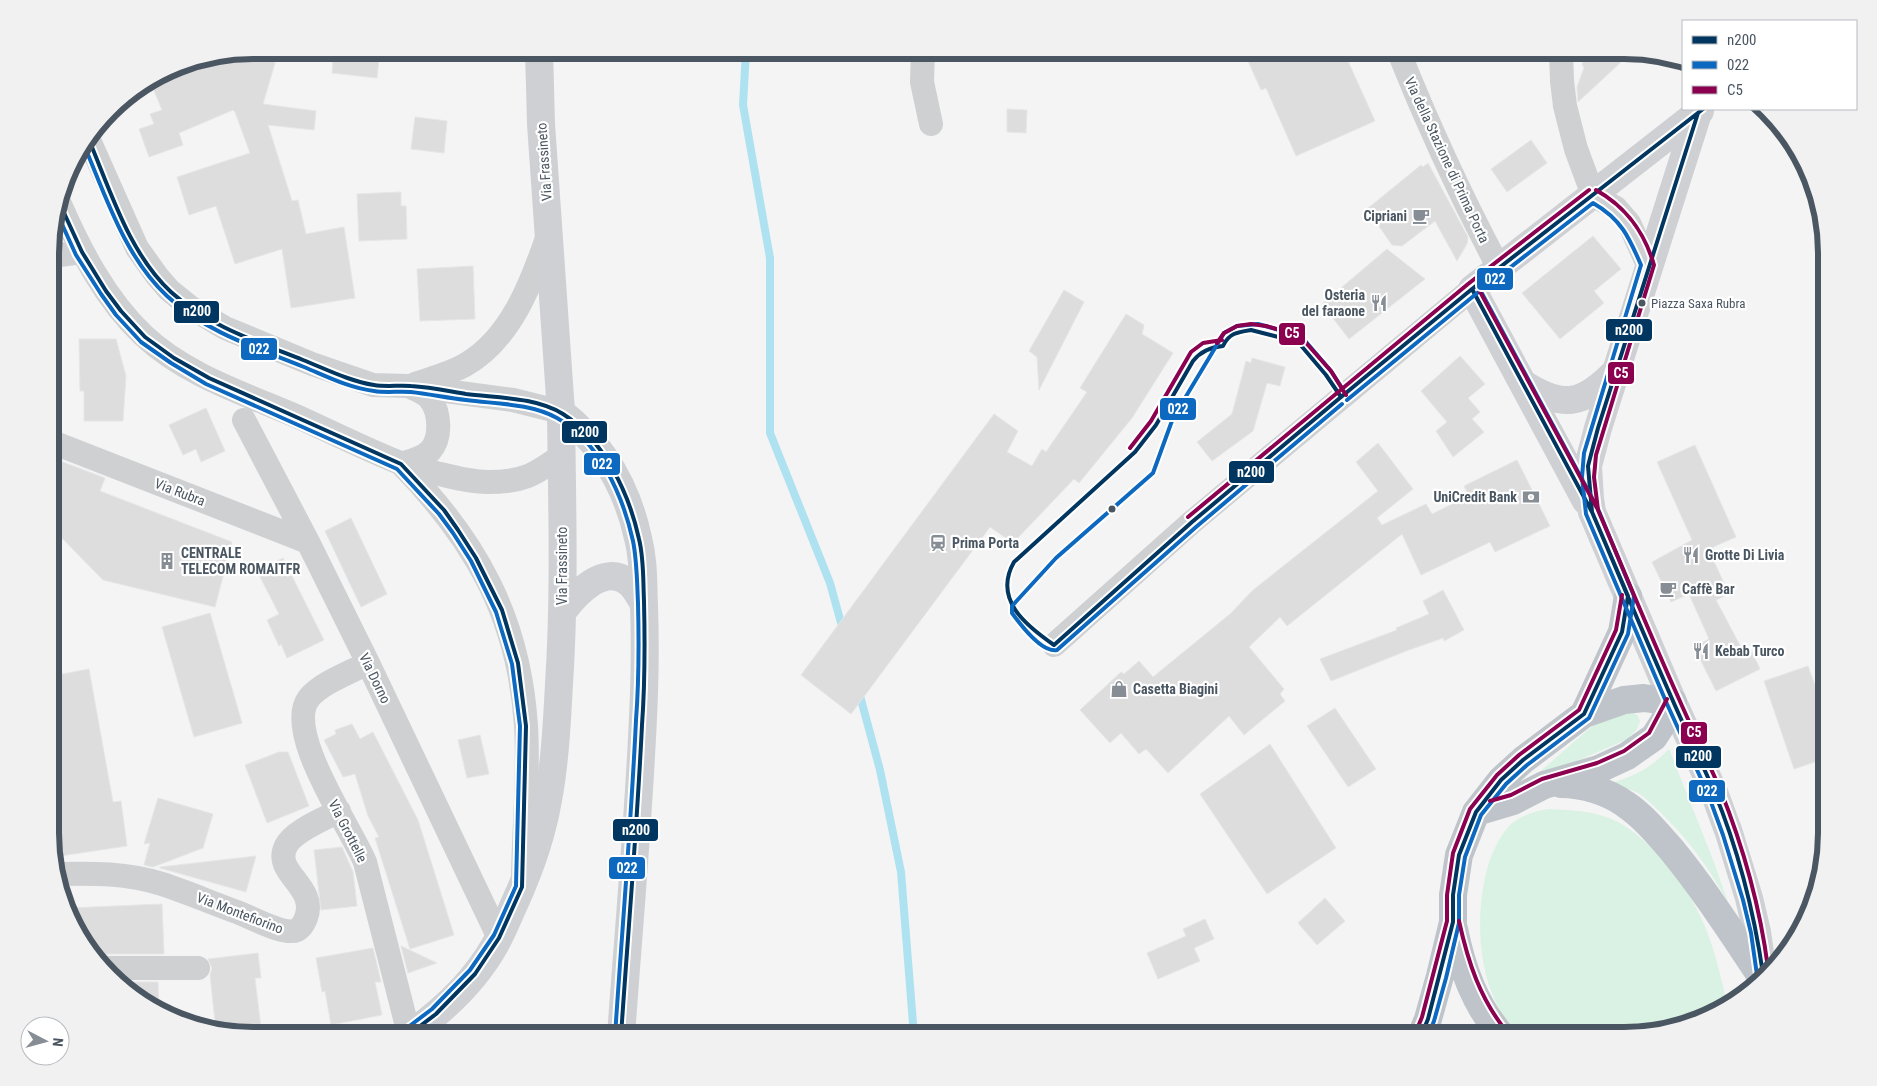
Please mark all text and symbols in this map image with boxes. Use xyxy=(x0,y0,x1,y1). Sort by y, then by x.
legend xyxy=(1682,20,1857,110)
text: n200 xyxy=(1727,31,1756,49)
text: 022 xyxy=(1727,56,1749,74)
street label: Via della Stazione di Prima Porta xyxy=(1401,75,1493,245)
text: C5 xyxy=(1727,81,1743,99)
street label: Via Frassineto xyxy=(533,122,555,202)
cafe icon: Cipriani xyxy=(1411,206,1431,226)
place label: Cipriani xyxy=(1363,208,1407,224)
line badge: 022 xyxy=(1476,267,1514,291)
text: 022 xyxy=(1484,271,1506,287)
place label: Osteria del faraone xyxy=(1302,287,1365,319)
restaurant icon: Osteria del faraone xyxy=(1369,293,1389,313)
place label: Piazza Saxa Rubra xyxy=(1651,296,1745,311)
marker: Piazza Saxa Rubra xyxy=(1637,298,1647,308)
line badge: n200 xyxy=(173,300,220,324)
text: n200 xyxy=(183,303,211,319)
line badge: n200 xyxy=(1605,318,1653,342)
line badge: C5 xyxy=(1278,322,1306,346)
text: n200 xyxy=(1615,322,1643,338)
text: C5 xyxy=(1284,325,1300,341)
line badge: 022 xyxy=(240,337,278,361)
text: 022 xyxy=(248,341,270,357)
line badge: C5 xyxy=(1607,361,1635,385)
text: C5 xyxy=(1613,365,1629,381)
line badge: 022 xyxy=(1159,397,1197,421)
text: 022 xyxy=(1167,401,1189,417)
line badge: n200 xyxy=(561,420,608,444)
text: n200 xyxy=(571,424,599,440)
line badge: 022 xyxy=(583,452,621,476)
text: 022 xyxy=(591,456,613,472)
line badge: n200 xyxy=(1228,460,1275,484)
text: n200 xyxy=(1237,464,1265,480)
street label: Via Rubra xyxy=(152,475,208,509)
bank icon: UniCredit Bank xyxy=(1521,487,1541,507)
place label: UniCredit Bank xyxy=(1433,489,1517,505)
unlabelled marker xyxy=(1107,504,1117,514)
street label: Via Frassineto xyxy=(554,527,570,605)
station icon: Prima Porta xyxy=(928,533,948,553)
place label: Prima Porta xyxy=(952,535,1019,551)
place label: CENTRALE TELECOM ROMAITFR xyxy=(181,545,300,577)
restaurant icon: Grotte Di Livia xyxy=(1681,545,1701,565)
place label: Grotte Di Livia xyxy=(1705,547,1785,563)
building icon: CENTRALE TELECOM ROMAITFR xyxy=(157,551,177,571)
cafe icon: Caffè Bar xyxy=(1658,579,1678,599)
place label: Caffè Bar xyxy=(1682,581,1735,597)
restaurant icon: Kebab Turco xyxy=(1691,641,1711,661)
place label: Kebab Turco xyxy=(1715,643,1785,659)
street label: Via Dorno xyxy=(356,650,394,706)
shop icon: Casetta Biagini xyxy=(1109,679,1129,699)
place label: Casetta Biagini xyxy=(1133,681,1218,697)
line badge: C5 xyxy=(1680,721,1708,745)
text: C5 xyxy=(1686,724,1702,740)
line badge: n200 xyxy=(1675,745,1722,769)
text: n200 xyxy=(1684,748,1712,764)
line badge: 022 xyxy=(1688,779,1726,803)
text: 022 xyxy=(1696,783,1718,799)
street label: Via Grottelle xyxy=(325,797,371,865)
line badge: n200 xyxy=(612,818,659,842)
text: n200 xyxy=(622,822,650,838)
line badge: 022 xyxy=(608,856,646,880)
text: 022 xyxy=(616,860,638,876)
street label: Via Montefiorino xyxy=(195,889,285,937)
north arrow xyxy=(20,1016,70,1066)
text: N xyxy=(50,1037,66,1047)

